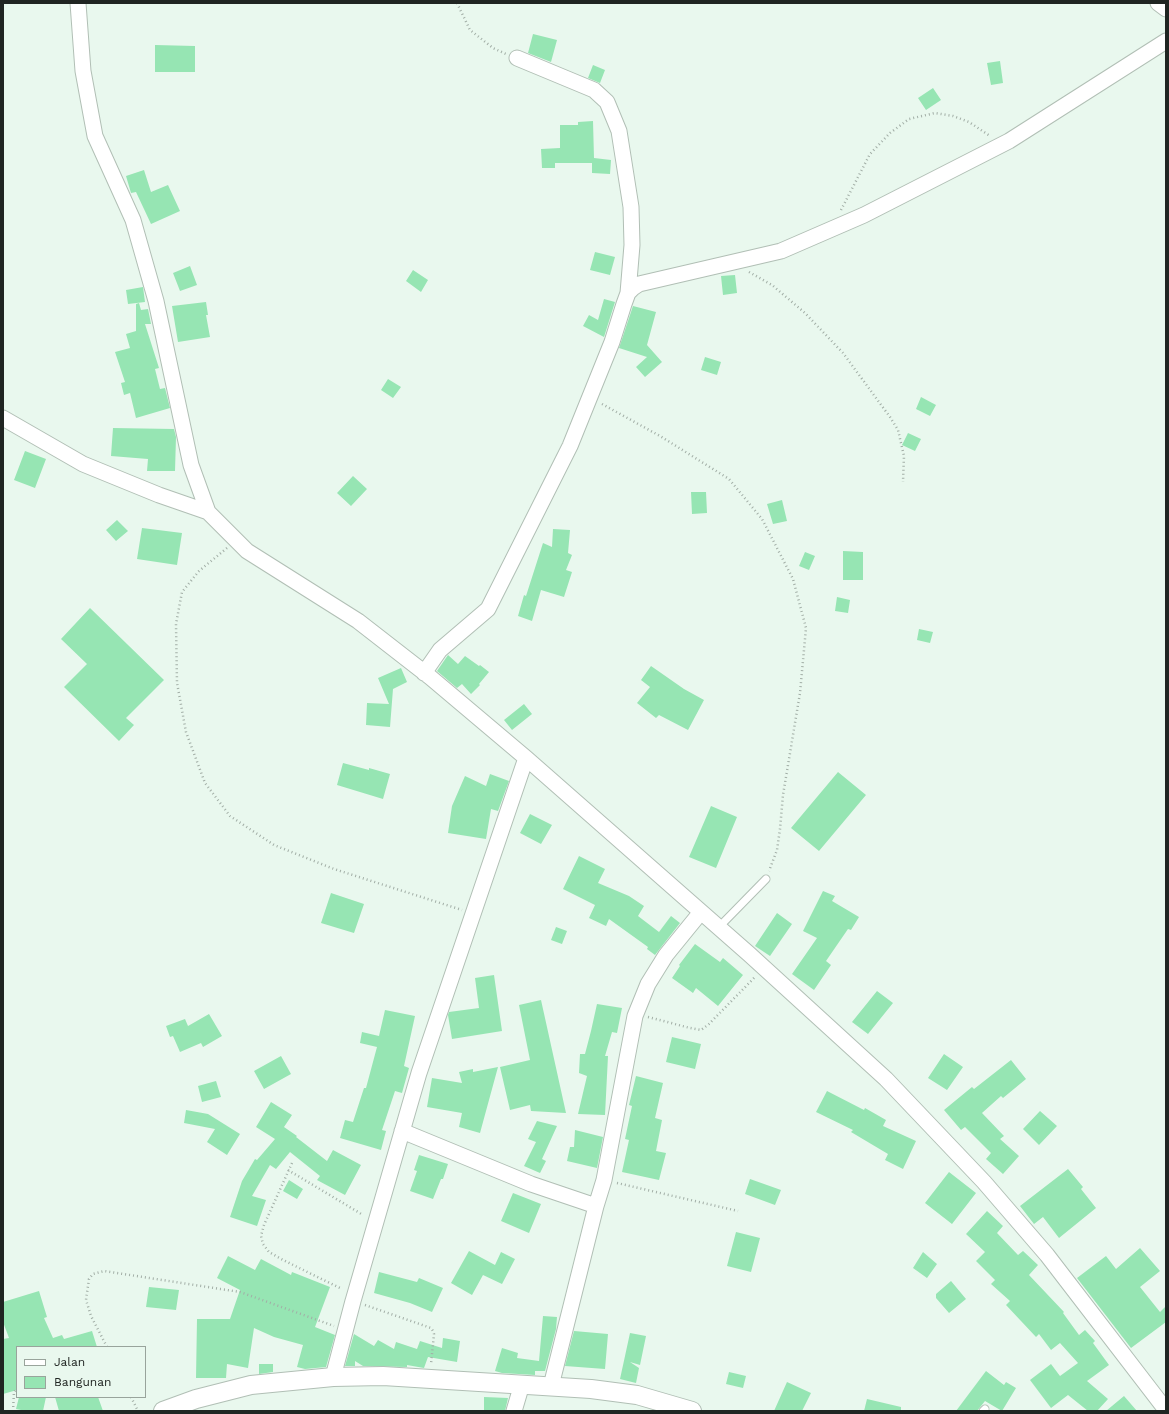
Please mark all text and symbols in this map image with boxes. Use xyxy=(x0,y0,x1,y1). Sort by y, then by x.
legend xyxy=(16,1346,146,1398)
text: Jalan xyxy=(54,1355,85,1369)
text: Bangunan xyxy=(54,1375,112,1389)

